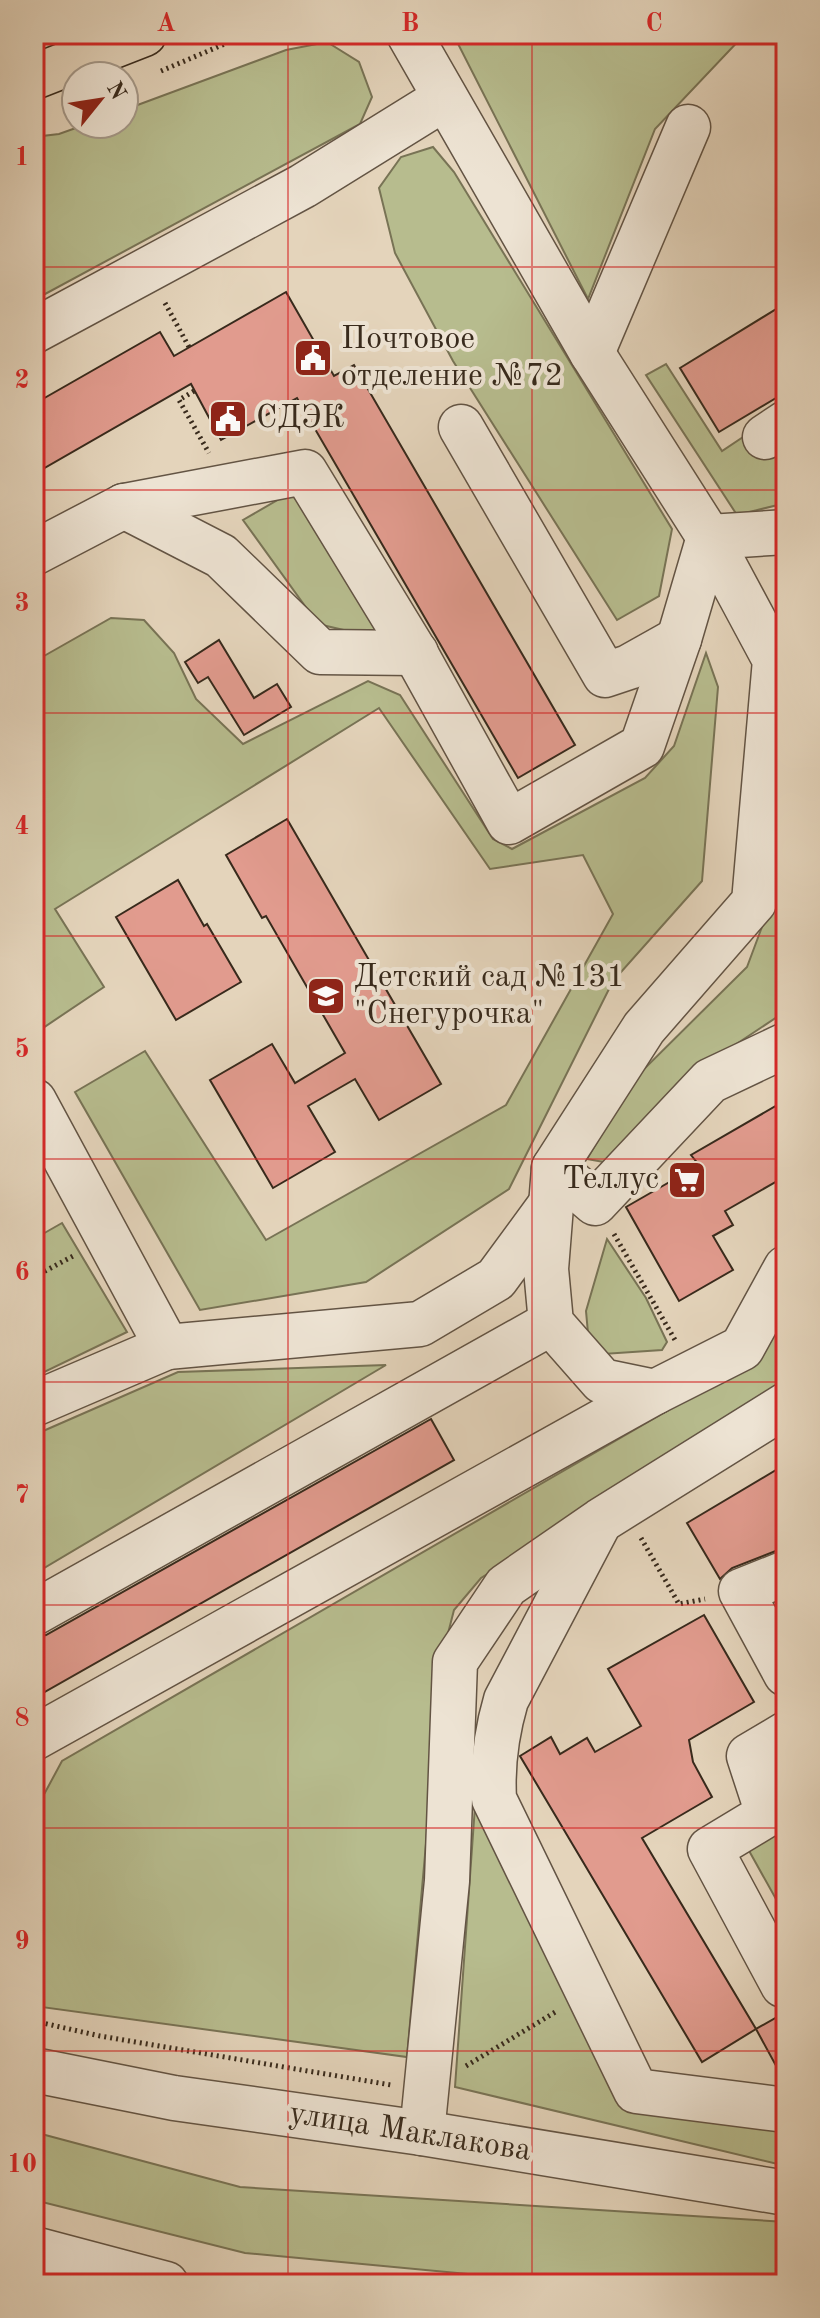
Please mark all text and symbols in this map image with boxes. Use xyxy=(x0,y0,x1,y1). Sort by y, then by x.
text: A xyxy=(156,11,176,37)
text: B xyxy=(401,11,419,37)
text: C xyxy=(645,11,663,37)
north arrow xyxy=(60,60,140,140)
text: N xyxy=(102,78,129,104)
text: 1 xyxy=(14,145,30,171)
place label: Почтовое отделение №72 xyxy=(341,324,563,393)
public building icon: Почтовое отделение №72 xyxy=(292,337,334,379)
text: 2 xyxy=(14,368,30,394)
public building icon: СДЭК xyxy=(207,398,249,440)
place label: СДЭК xyxy=(256,403,345,435)
text: 3 xyxy=(14,591,30,617)
text: 4 xyxy=(14,814,30,840)
place label: Детский сад №131 "Снегурочка" xyxy=(354,962,625,1031)
school or university icon: Детский сад №131 "Снегурочка" xyxy=(305,975,347,1017)
text: 5 xyxy=(14,1037,30,1063)
supermarket icon: Теллус xyxy=(666,1159,708,1201)
place label: Теллус xyxy=(562,1164,659,1196)
text: 6 xyxy=(14,1260,30,1286)
text: 7 xyxy=(14,1483,30,1509)
text: 8 xyxy=(14,1706,30,1732)
text: 9 xyxy=(14,1929,30,1955)
street label: улица Маклакова xyxy=(287,2098,533,2168)
text: 10 xyxy=(7,2152,37,2178)

